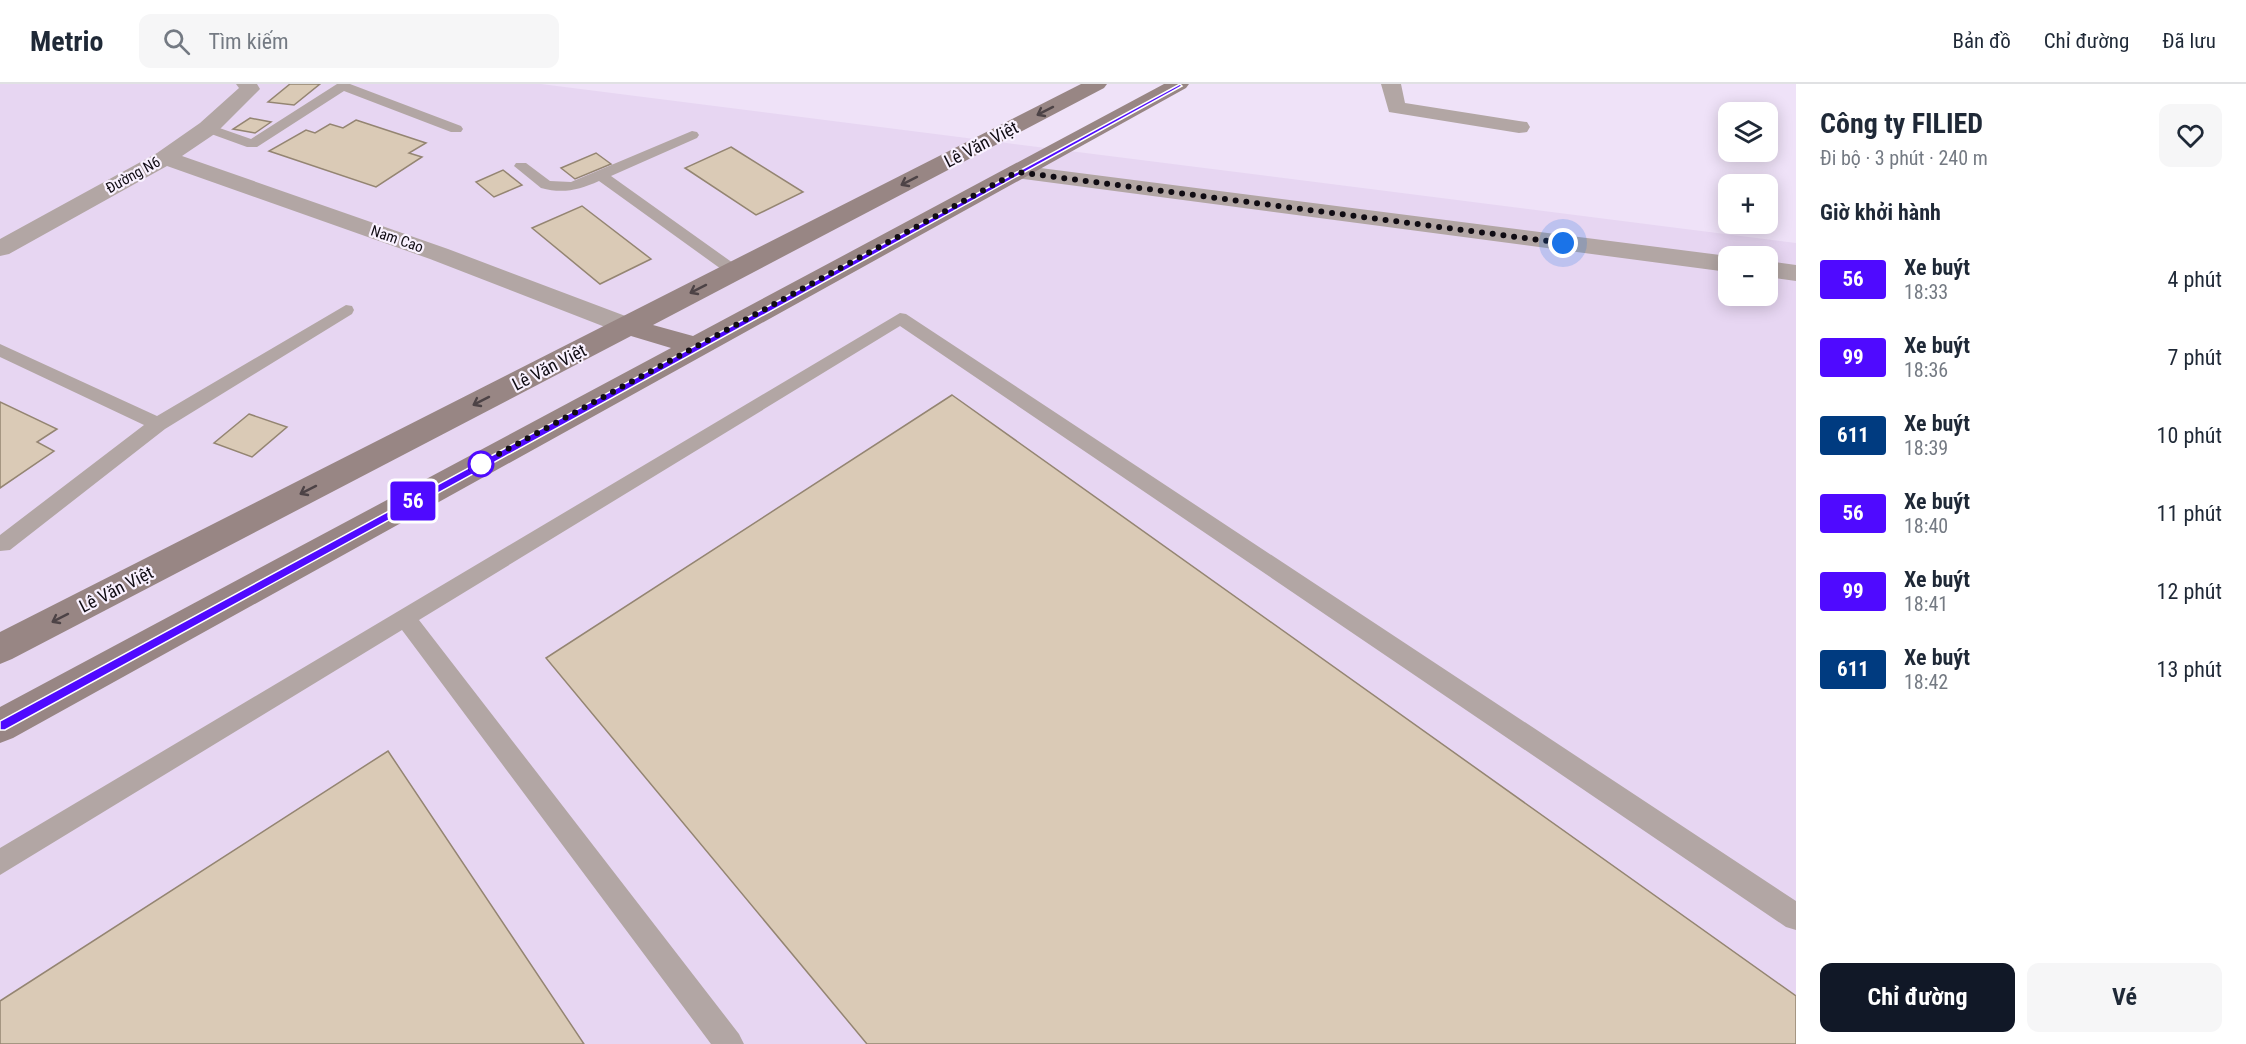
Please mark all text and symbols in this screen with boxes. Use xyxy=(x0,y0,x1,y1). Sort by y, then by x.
search box xyxy=(139,14,559,68)
text: Metrio xyxy=(30,25,103,58)
icon: search xyxy=(160,25,193,58)
text: Tìm kiếm xyxy=(208,29,289,54)
text: Bản đồ xyxy=(1953,29,2011,53)
text: Chỉ đường xyxy=(2044,29,2129,53)
text: Đã lưu xyxy=(2162,29,2216,53)
map controls xyxy=(1718,102,1778,306)
button: layers xyxy=(1718,102,1778,162)
button: heart xyxy=(2159,104,2222,167)
one-way arrow xyxy=(1037,105,1054,117)
text: Công ty FILIED xyxy=(1820,107,1983,140)
street label: Lê Văn Việt xyxy=(940,116,1022,172)
text: Đi bộ · 3 phút · 240 m xyxy=(1820,146,1988,170)
street label: Đường N6 xyxy=(103,153,163,197)
button: + xyxy=(1718,174,1778,234)
one-way arrow xyxy=(900,176,918,187)
text: Giờ khởi hành xyxy=(1820,200,1941,225)
street label: Nam Cao xyxy=(368,222,426,256)
your location xyxy=(1548,228,1578,258)
button: − xyxy=(1718,246,1778,306)
text: Xe buýt xyxy=(1904,255,1970,280)
text: 56 xyxy=(1842,267,1864,291)
text: 4 phút xyxy=(2167,267,2222,292)
text: 18:33 xyxy=(1904,280,1948,304)
one-way arrow xyxy=(689,284,707,296)
text: Xe buýt xyxy=(1904,333,1970,358)
street label: Lê Văn Việt xyxy=(508,339,590,395)
text: 99 xyxy=(1842,345,1864,369)
text: 7 phút xyxy=(2167,345,2222,370)
text: 18:36 xyxy=(1904,358,1948,382)
one-way arrow xyxy=(473,396,491,407)
text: Xe buýt xyxy=(1904,411,1970,436)
text: 611 xyxy=(1837,423,1869,447)
text: 10 phút xyxy=(2157,423,2222,448)
text: 18:39 xyxy=(1904,436,1948,460)
unlabelled marker xyxy=(468,451,494,477)
line badge: 56 xyxy=(386,482,440,520)
one-way arrow xyxy=(299,485,317,497)
text: 56 xyxy=(402,489,424,513)
text: Xe buýt xyxy=(1904,489,1970,514)
text: 56 xyxy=(1842,501,1864,525)
text: 11 phút xyxy=(2157,501,2222,526)
text: 18:40 xyxy=(1904,514,1948,538)
street label: Lê Văn Việt xyxy=(75,561,157,617)
text: Xe buýt xyxy=(1904,567,1970,592)
text: 99 xyxy=(1842,579,1864,603)
text: 12 phút xyxy=(2157,579,2222,604)
text: 18:41 xyxy=(1904,592,1948,616)
one-way arrow xyxy=(51,613,69,624)
text: Xe buýt xyxy=(1904,645,1970,670)
text: 611 xyxy=(1837,657,1869,681)
text: 13 phút xyxy=(2157,657,2222,682)
text: 18:42 xyxy=(1904,670,1948,694)
button: Chỉ đường xyxy=(1820,963,2015,1032)
button: Vé xyxy=(2027,963,2222,1032)

